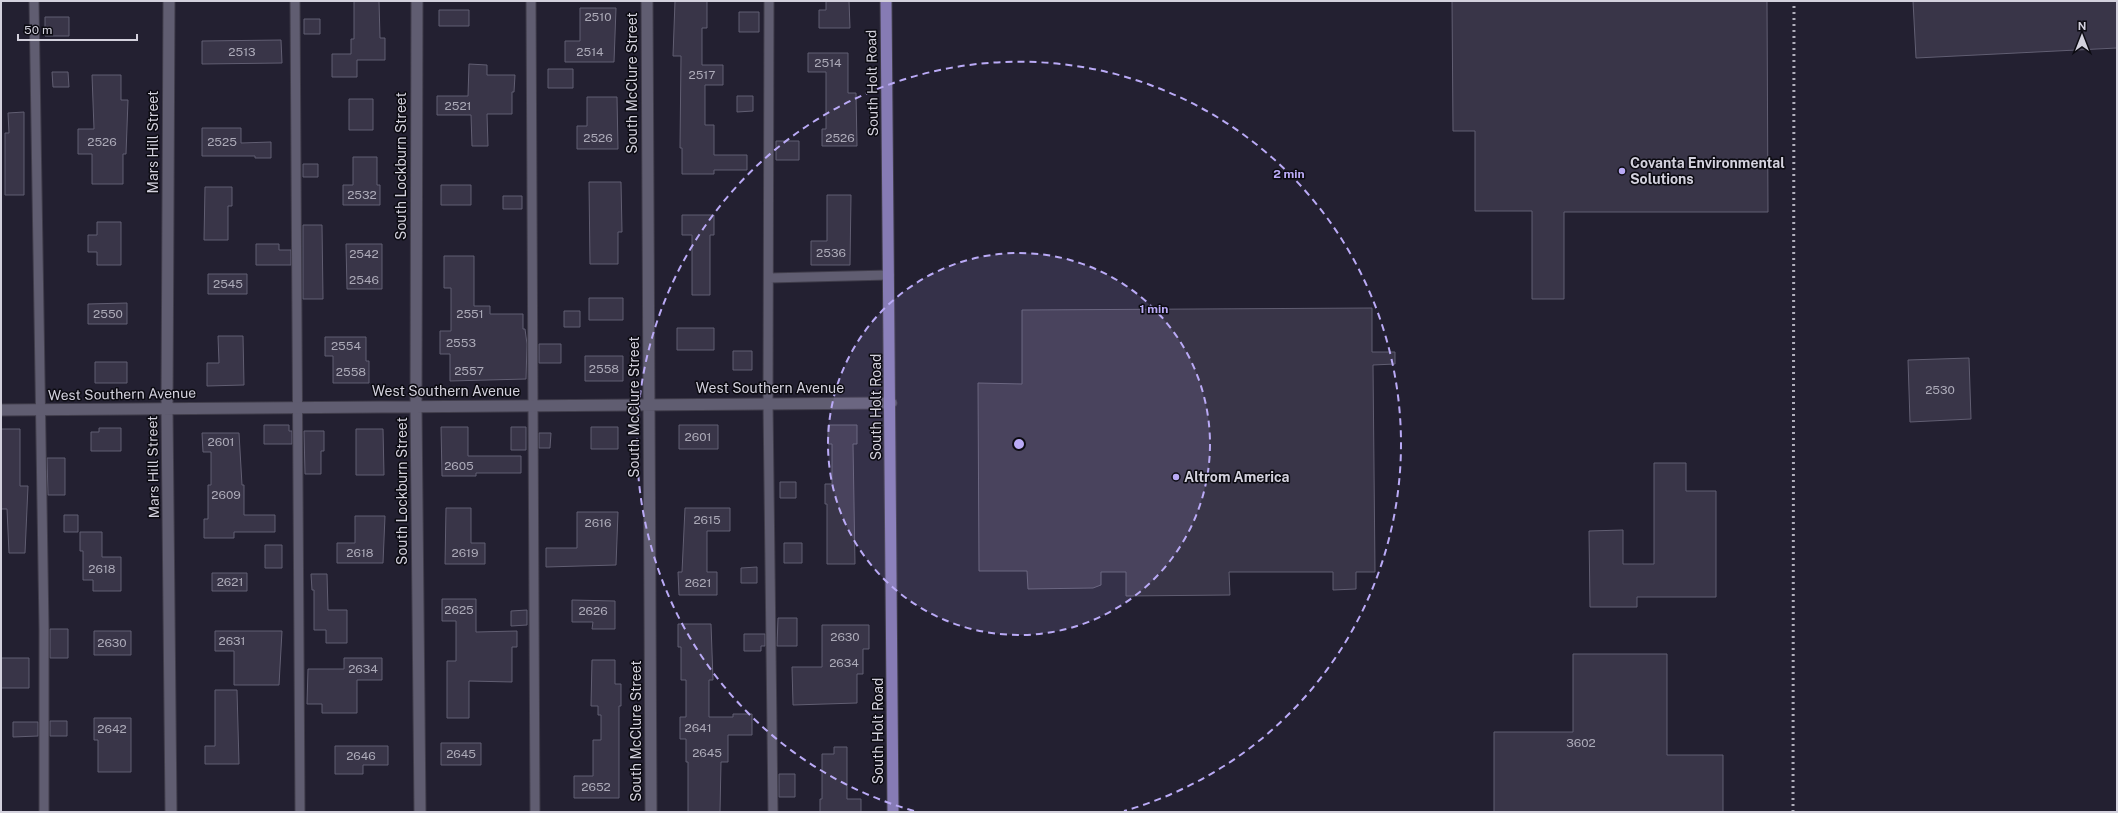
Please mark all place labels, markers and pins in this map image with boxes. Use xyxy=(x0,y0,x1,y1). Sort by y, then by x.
place label: Covanta Environmental Solutions xyxy=(1630,155,1785,187)
marker: Covanta Environmental Solutions xyxy=(1617,166,1627,176)
centre of rings xyxy=(1012,437,1026,451)
place label: Altrom America xyxy=(1184,469,1289,485)
marker: Altrom America xyxy=(1171,472,1181,482)

